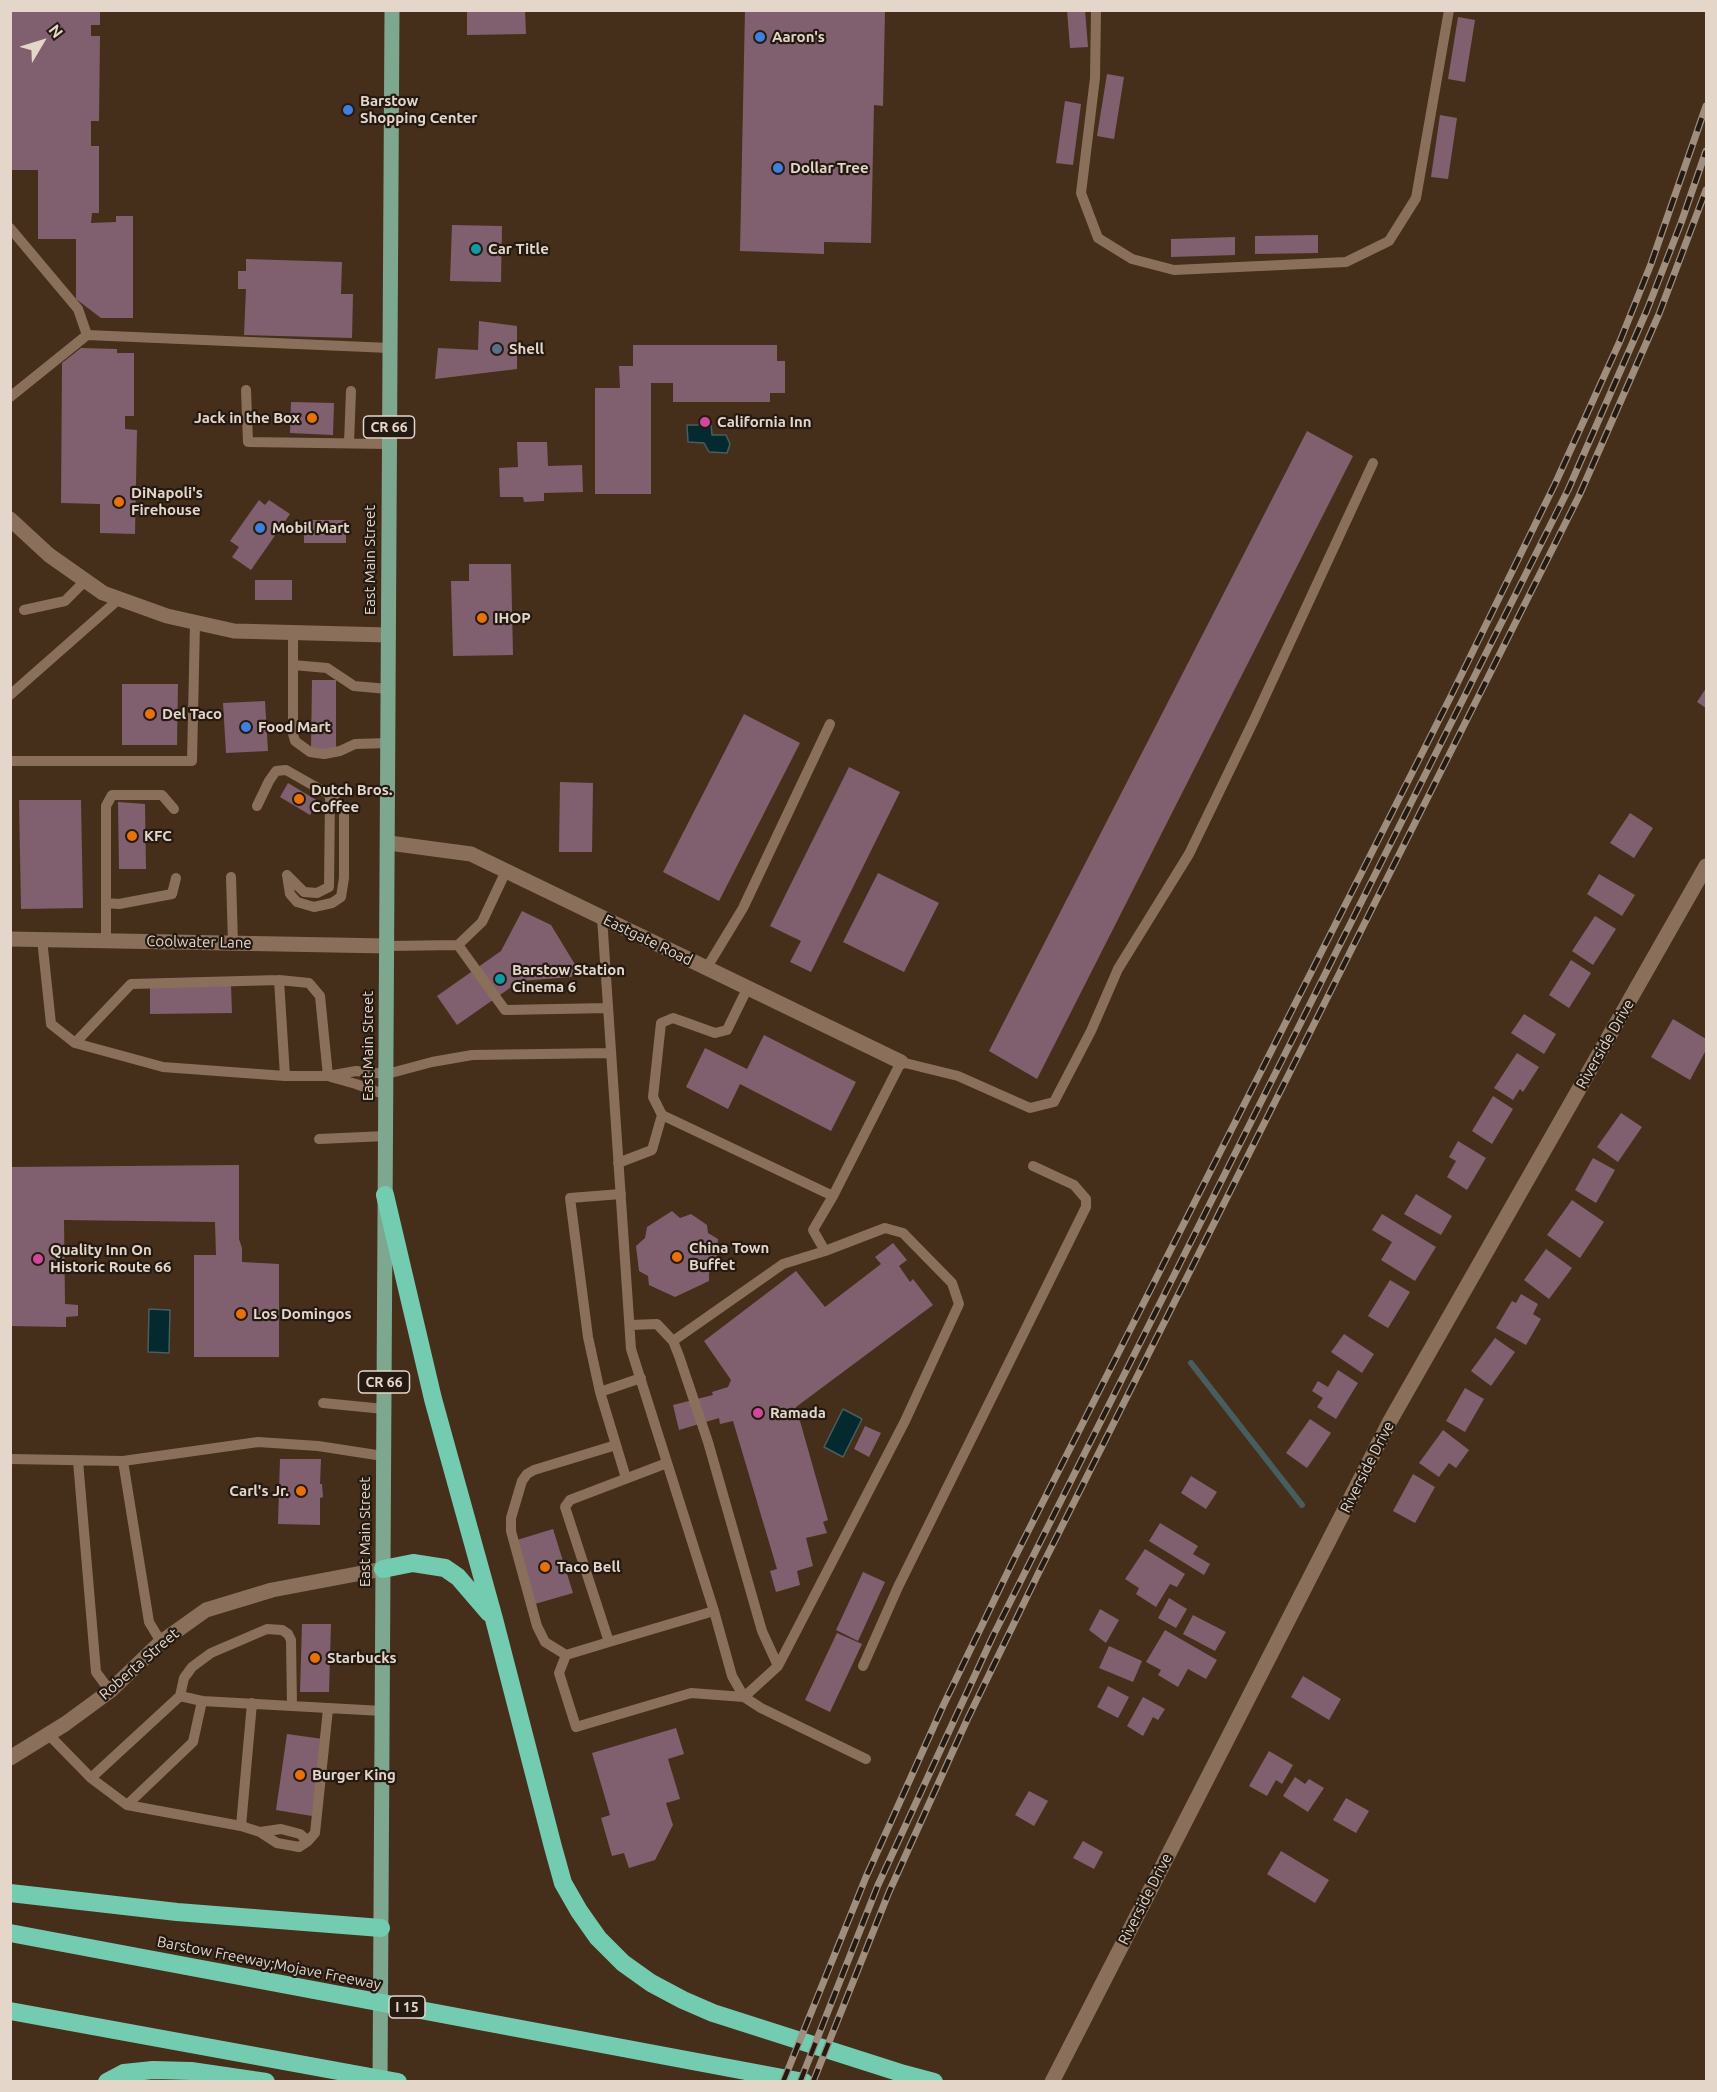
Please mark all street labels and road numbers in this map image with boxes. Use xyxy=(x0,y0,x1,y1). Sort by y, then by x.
road number: CR 66 xyxy=(364,416,414,438)
street label: East Main Street xyxy=(361,505,379,615)
street label: Eastgate Road xyxy=(600,911,696,969)
street label: Coolwater Lane xyxy=(146,932,252,952)
street label: East Main Street xyxy=(359,991,377,1101)
street label: Riverside Drive xyxy=(1572,996,1638,1092)
road number: CR 66 xyxy=(358,1371,410,1393)
street label: Riverside Drive xyxy=(1336,1418,1398,1516)
street label: East Main Street xyxy=(356,1477,374,1587)
street label: Roberta Street xyxy=(95,1624,183,1704)
street label: Riverside Drive xyxy=(1114,1850,1176,1948)
street label: Barstow Freeway;Mojave Freeway xyxy=(155,1932,383,1994)
road number: I 15 xyxy=(389,1996,425,2018)

